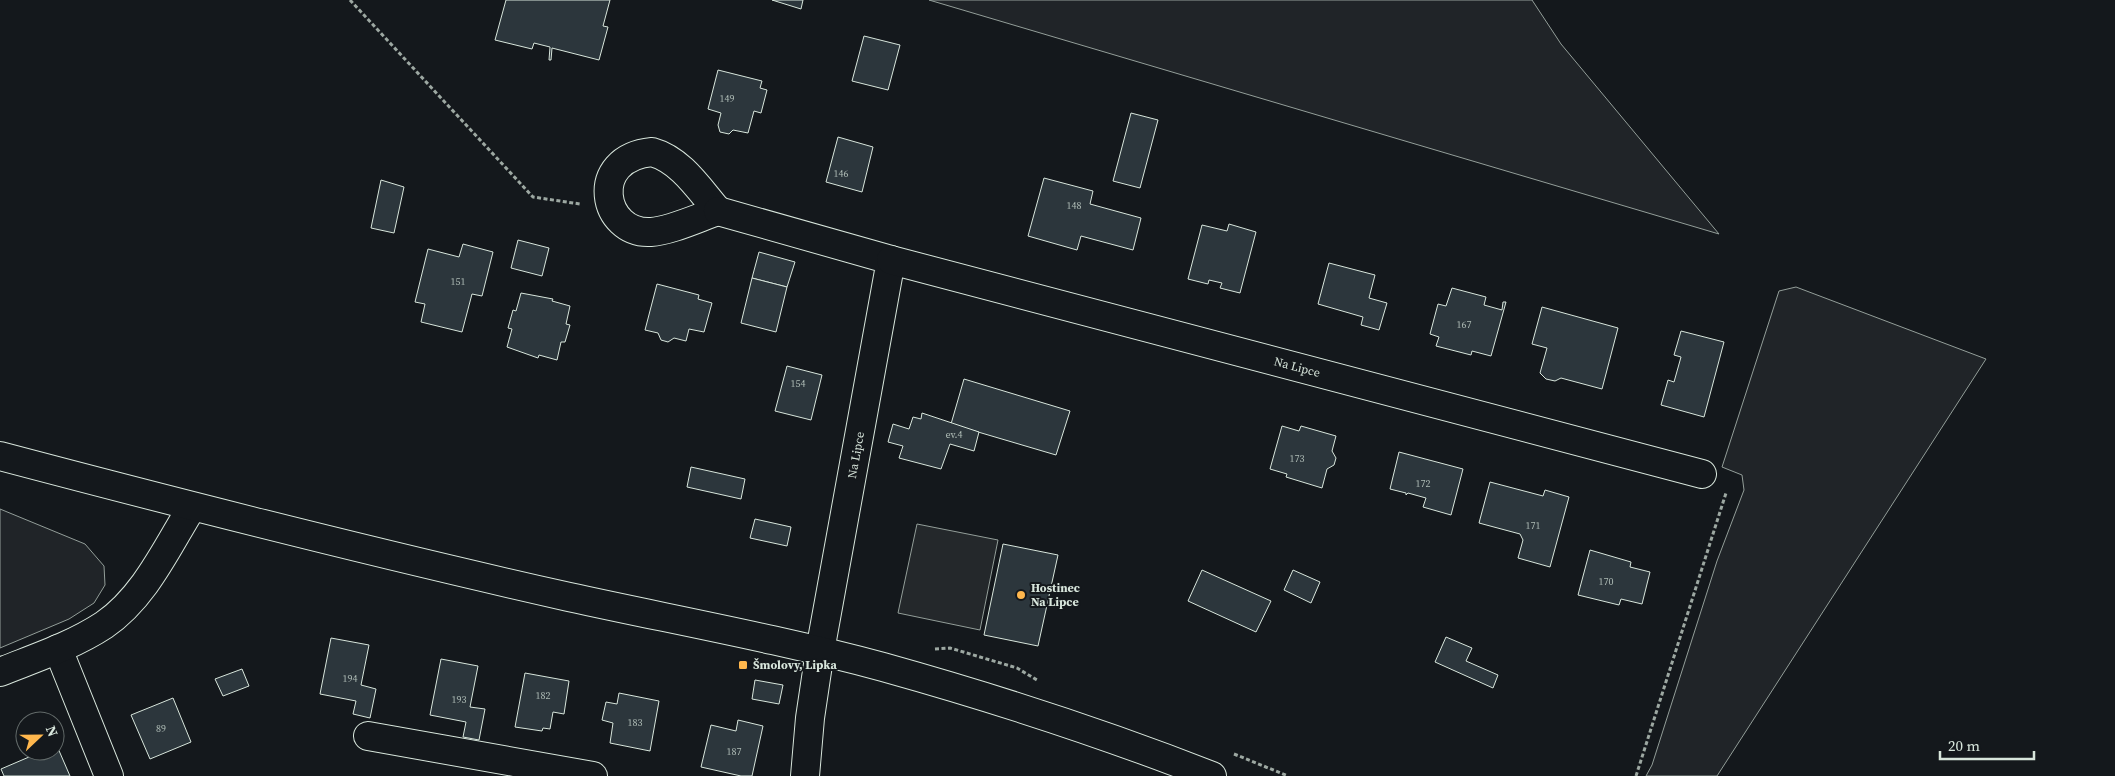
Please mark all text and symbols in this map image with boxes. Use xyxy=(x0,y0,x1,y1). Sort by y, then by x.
house number: 149 xyxy=(720,92,735,105)
house number: 146 xyxy=(834,167,849,180)
house number: 148 xyxy=(1067,199,1082,212)
house number: 151 xyxy=(451,275,466,288)
house number: 167 xyxy=(1457,318,1472,331)
street label: Na Lipce xyxy=(1272,353,1322,381)
house number: 154 xyxy=(791,377,806,390)
house number: ev.4 xyxy=(945,428,963,441)
street label: Na Lipce xyxy=(844,430,868,480)
house number: 173 xyxy=(1290,452,1305,465)
house number: 172 xyxy=(1416,477,1431,490)
house number: 171 xyxy=(1526,519,1541,532)
house number: 170 xyxy=(1599,575,1614,588)
place label: Hostinec Na Lipce xyxy=(1031,580,1080,610)
marker: Hostinec Na Lipce xyxy=(1015,589,1027,601)
place label: Šmolovy, Lipka xyxy=(753,657,837,673)
marker: Šmolovy, Lipka xyxy=(737,659,749,671)
house number: 194 xyxy=(343,672,358,685)
house number: 182 xyxy=(536,689,551,702)
house number: 193 xyxy=(452,693,467,706)
north arrow xyxy=(15,711,65,761)
house number: 183 xyxy=(628,716,643,729)
house number: 89 xyxy=(156,722,166,735)
text: N xyxy=(41,723,63,740)
scale bar xyxy=(1940,728,2034,760)
text: 20 m xyxy=(1948,735,1980,756)
house number: 187 xyxy=(727,745,742,758)

